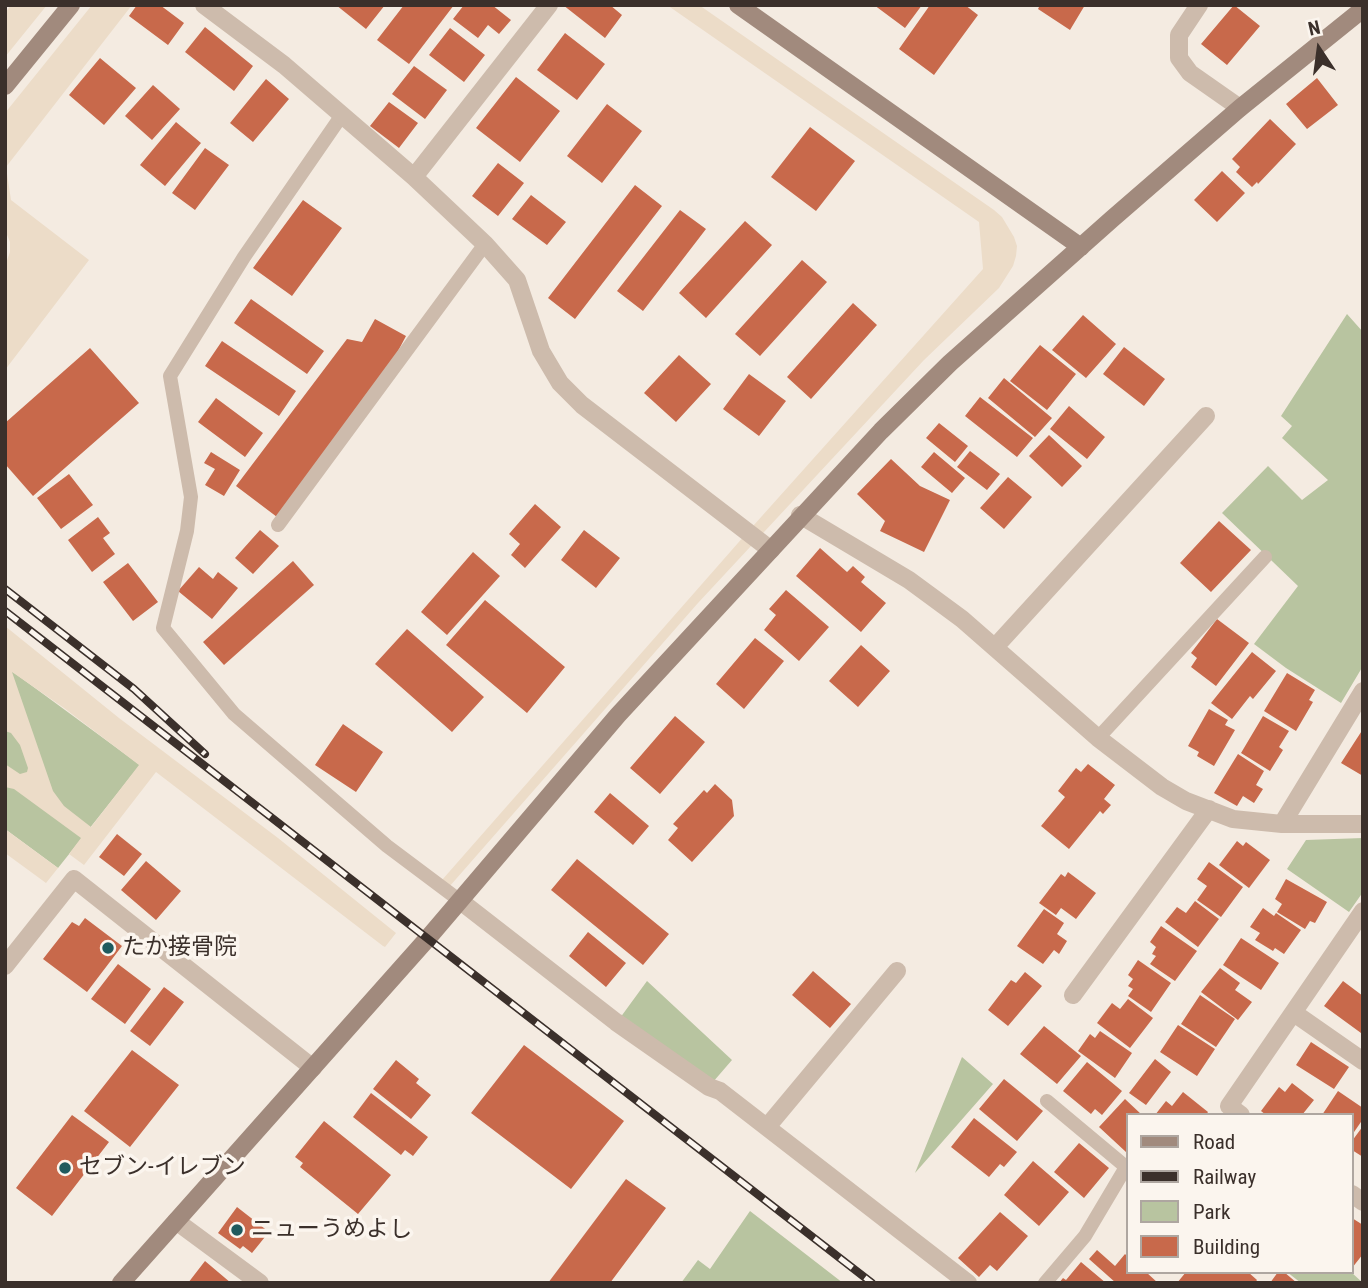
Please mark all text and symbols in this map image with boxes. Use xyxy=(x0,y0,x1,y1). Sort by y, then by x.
north arrow xyxy=(1284,14,1354,84)
text: N xyxy=(1306,16,1322,41)
place label: たか接骨院 xyxy=(122,934,237,962)
marker: たか接骨院 xyxy=(100,940,116,956)
legend xyxy=(1126,1113,1354,1274)
text: Road xyxy=(1193,1130,1235,1154)
place label: セブン-イレブン xyxy=(79,1154,246,1182)
marker: セブン-イレブン xyxy=(57,1160,73,1176)
text: Railway xyxy=(1193,1165,1256,1189)
text: Park xyxy=(1193,1200,1230,1224)
place label: ニューうめよし xyxy=(251,1216,412,1244)
marker: ニューうめよし xyxy=(229,1222,245,1238)
text: Building xyxy=(1193,1235,1260,1259)

